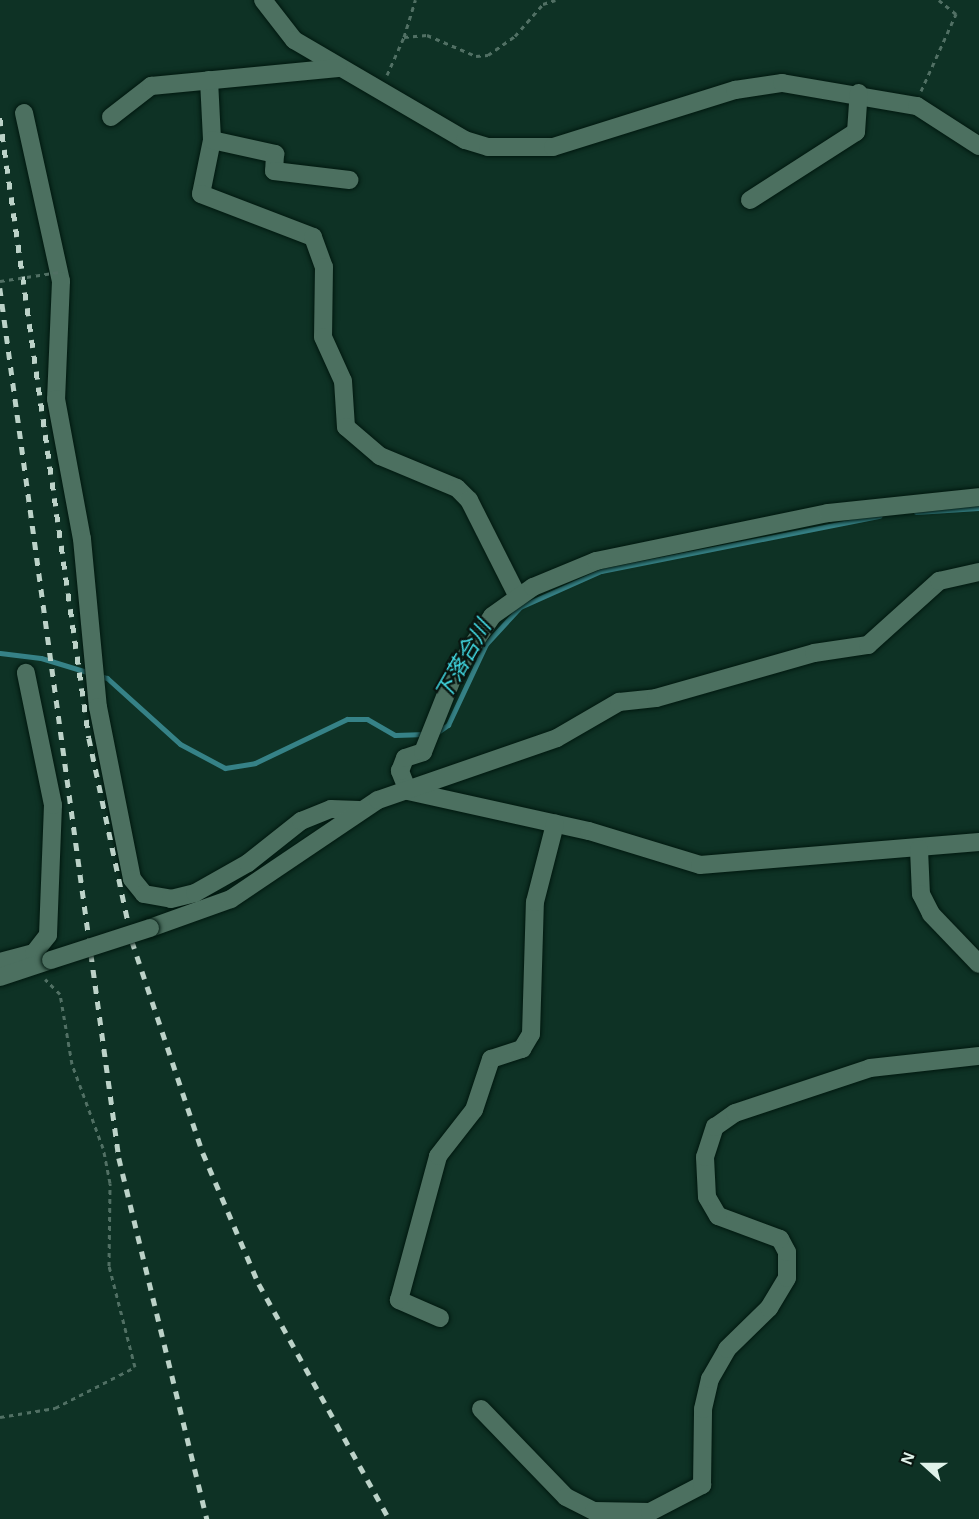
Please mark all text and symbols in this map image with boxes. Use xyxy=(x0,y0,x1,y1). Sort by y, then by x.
water label: 下落合川 xyxy=(430,615,496,705)
north arrow xyxy=(895,1435,955,1495)
text: N xyxy=(898,1450,918,1467)

